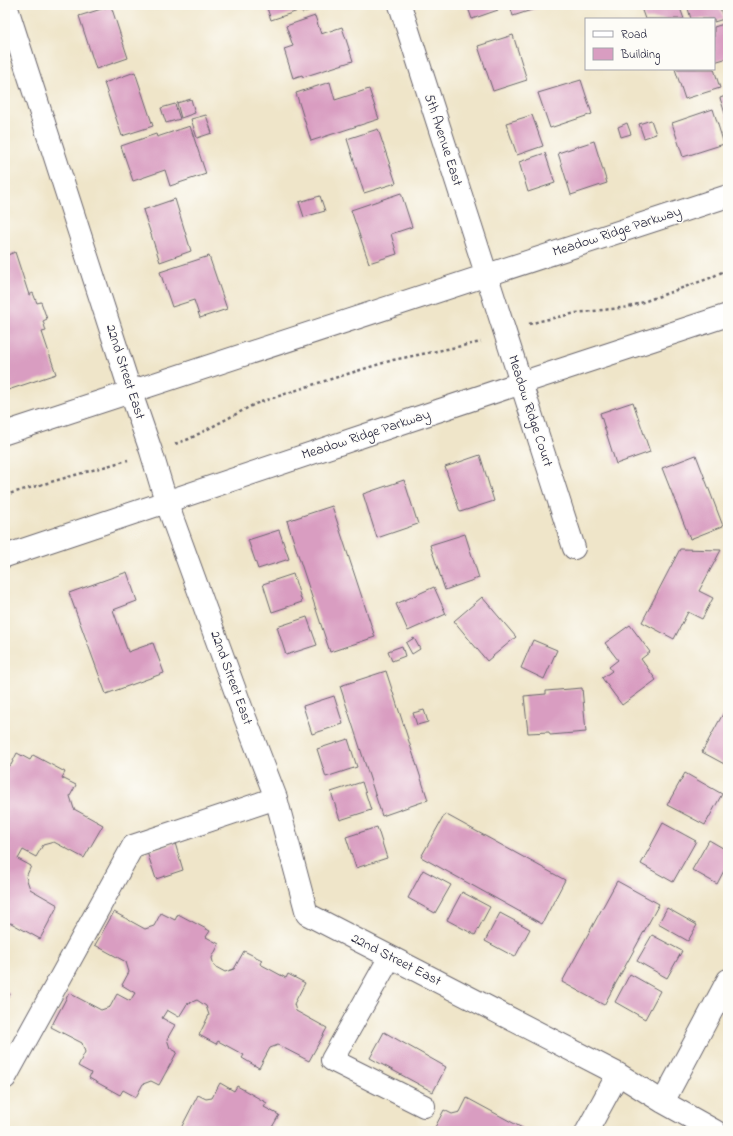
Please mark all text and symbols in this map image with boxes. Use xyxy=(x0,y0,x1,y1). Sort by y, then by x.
legend xyxy=(585,18,715,70)
text: Road xyxy=(621,26,647,44)
text: Building xyxy=(620,46,660,65)
street label: 5th Avenue East xyxy=(418,91,468,189)
street label: Meadow Ridge Parkway xyxy=(550,201,685,264)
street label: 22nd Street East xyxy=(100,322,150,423)
street label: Meadow Ridge Court xyxy=(501,352,558,470)
street label: Meadow Ridge Parkway xyxy=(299,404,434,467)
street label: 22nd Street East xyxy=(204,628,258,728)
street label: 22nd Street East xyxy=(347,928,445,992)

